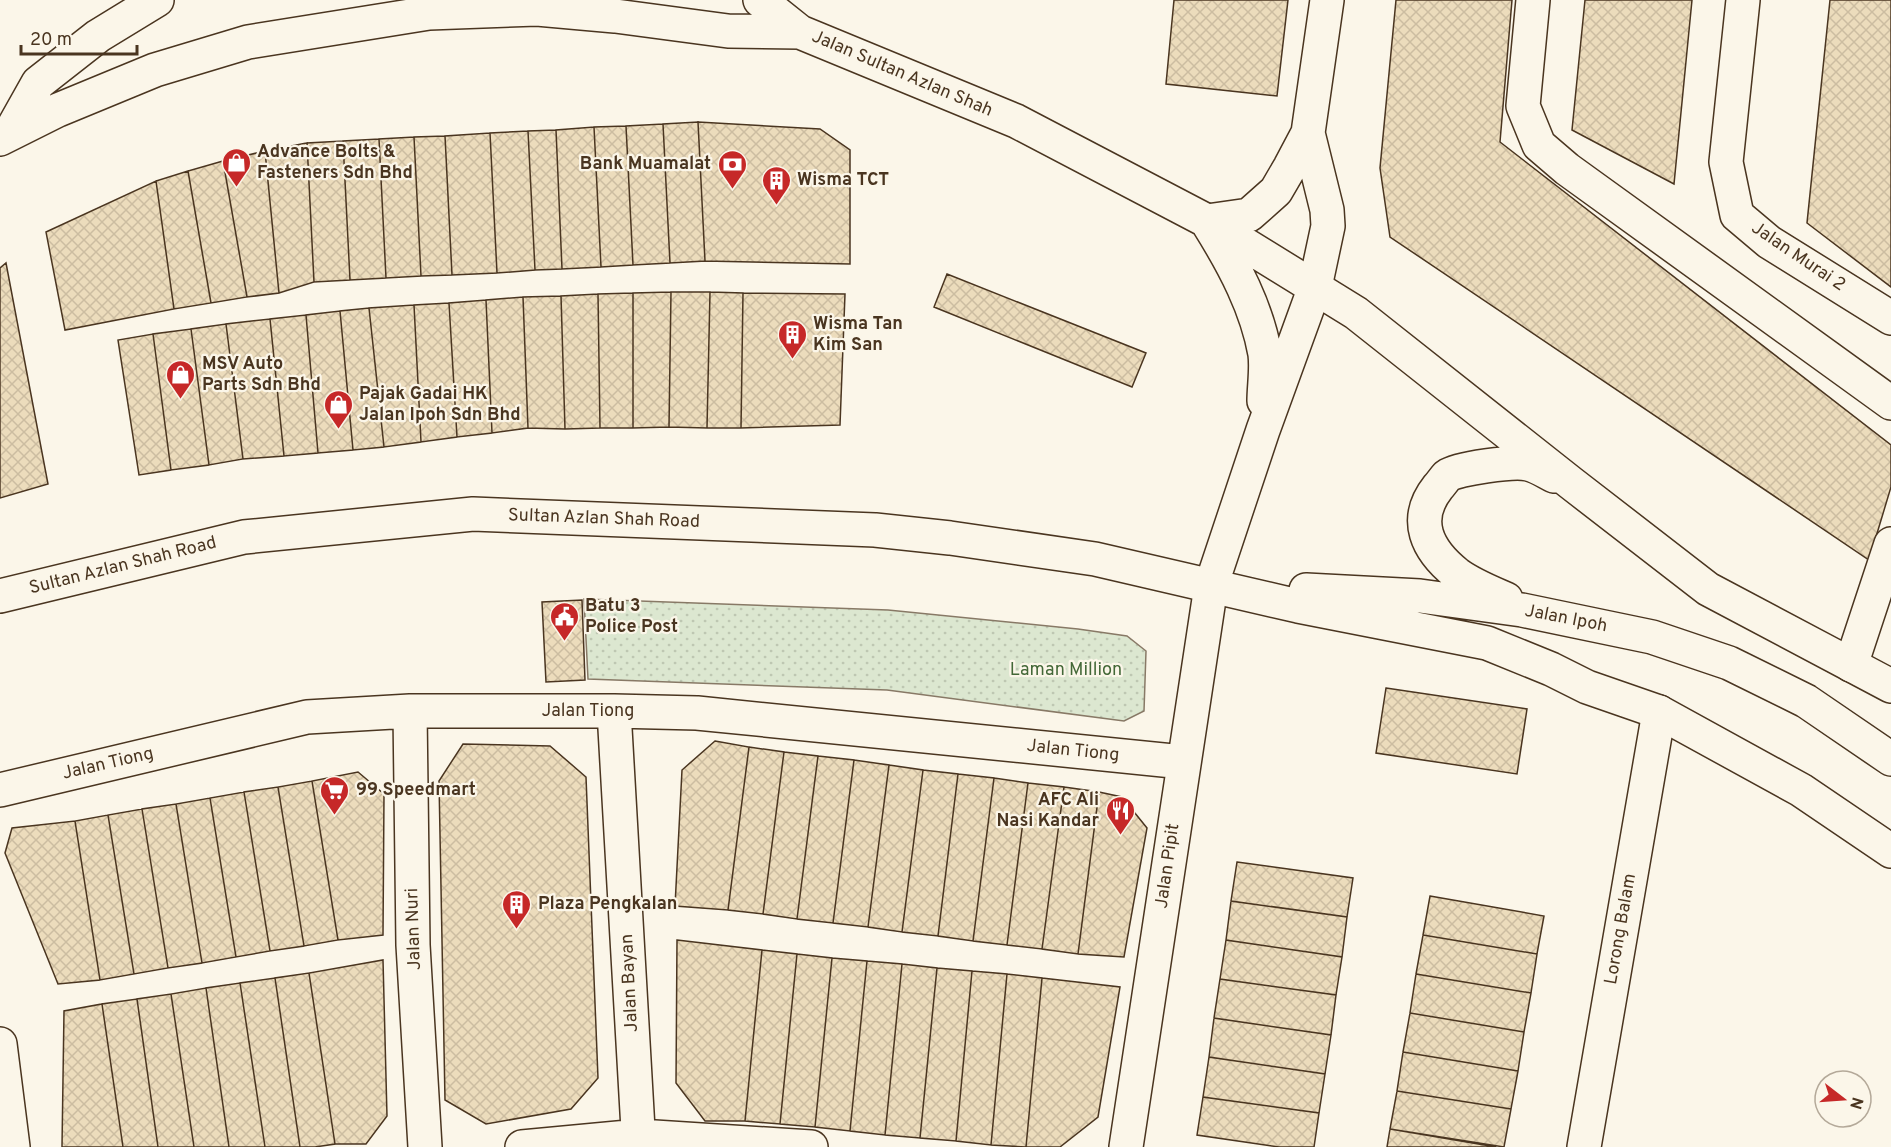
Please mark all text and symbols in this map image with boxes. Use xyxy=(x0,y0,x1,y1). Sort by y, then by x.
scale bar xyxy=(21,18,136,56)
street label: Jalan Sultan Azlan Shah xyxy=(808,25,996,123)
text: 20 m xyxy=(30,29,72,52)
place label: Advance Bolts & Fasteners Sdn Bhd xyxy=(257,141,413,185)
shop icon: Advance Bolts & Fasteners Sdn Bhd xyxy=(220,146,252,188)
bank icon: Bank Muamalat xyxy=(716,148,748,190)
place label: Bank Muamalat xyxy=(580,153,711,176)
building icon: Wisma TCT xyxy=(760,164,792,206)
place label: Wisma TCT xyxy=(797,169,889,192)
street label: Jalan Murai 2 xyxy=(1746,217,1850,297)
place label: Wisma Tan Kim San xyxy=(813,313,903,357)
building icon: Wisma Tan Kim San xyxy=(776,318,808,360)
place label: MSV Auto Parts Sdn Bhd xyxy=(202,353,321,397)
shop icon: MSV Auto Parts Sdn Bhd xyxy=(165,358,197,400)
place label: Pajak Gadai HK Jalan Ipoh Sdn Bhd xyxy=(359,383,521,427)
shop icon: Pajak Gadai HK Jalan Ipoh Sdn Bhd xyxy=(322,388,354,430)
street label: Sultan Azlan Shah Road xyxy=(508,504,700,534)
street label: Sultan Azlan Shah Road xyxy=(27,532,219,600)
place label: Batu 3 Police Post xyxy=(585,595,678,639)
public building icon: Batu 3 Police Post xyxy=(548,600,580,642)
street label: Jalan Ipoh xyxy=(1523,600,1609,638)
park label: Laman Million xyxy=(1010,659,1122,682)
street label: Jalan Tiong xyxy=(542,700,634,723)
street label: Jalan Tiong xyxy=(1026,735,1120,767)
street label: Jalan Tiong xyxy=(60,742,156,786)
supermarket icon: 99 Speedmart xyxy=(319,774,351,816)
place label: 99 Speedmart xyxy=(356,779,476,802)
place label: AFC Ali Nasi Kandar xyxy=(996,789,1099,833)
restaurant icon: AFC Ali Nasi Kandar xyxy=(1104,794,1136,836)
street label: Jalan Pipit xyxy=(1151,822,1185,910)
street label: Lorong Balam xyxy=(1600,872,1642,986)
street label: Jalan Nuri xyxy=(401,887,427,971)
building icon: Plaza Pengkalan xyxy=(501,888,533,930)
place label: Plaza Pengkalan xyxy=(538,893,677,916)
street label: Jalan Bayan xyxy=(616,933,644,1033)
north arrow xyxy=(1813,1069,1873,1129)
text: N xyxy=(1844,1094,1867,1111)

